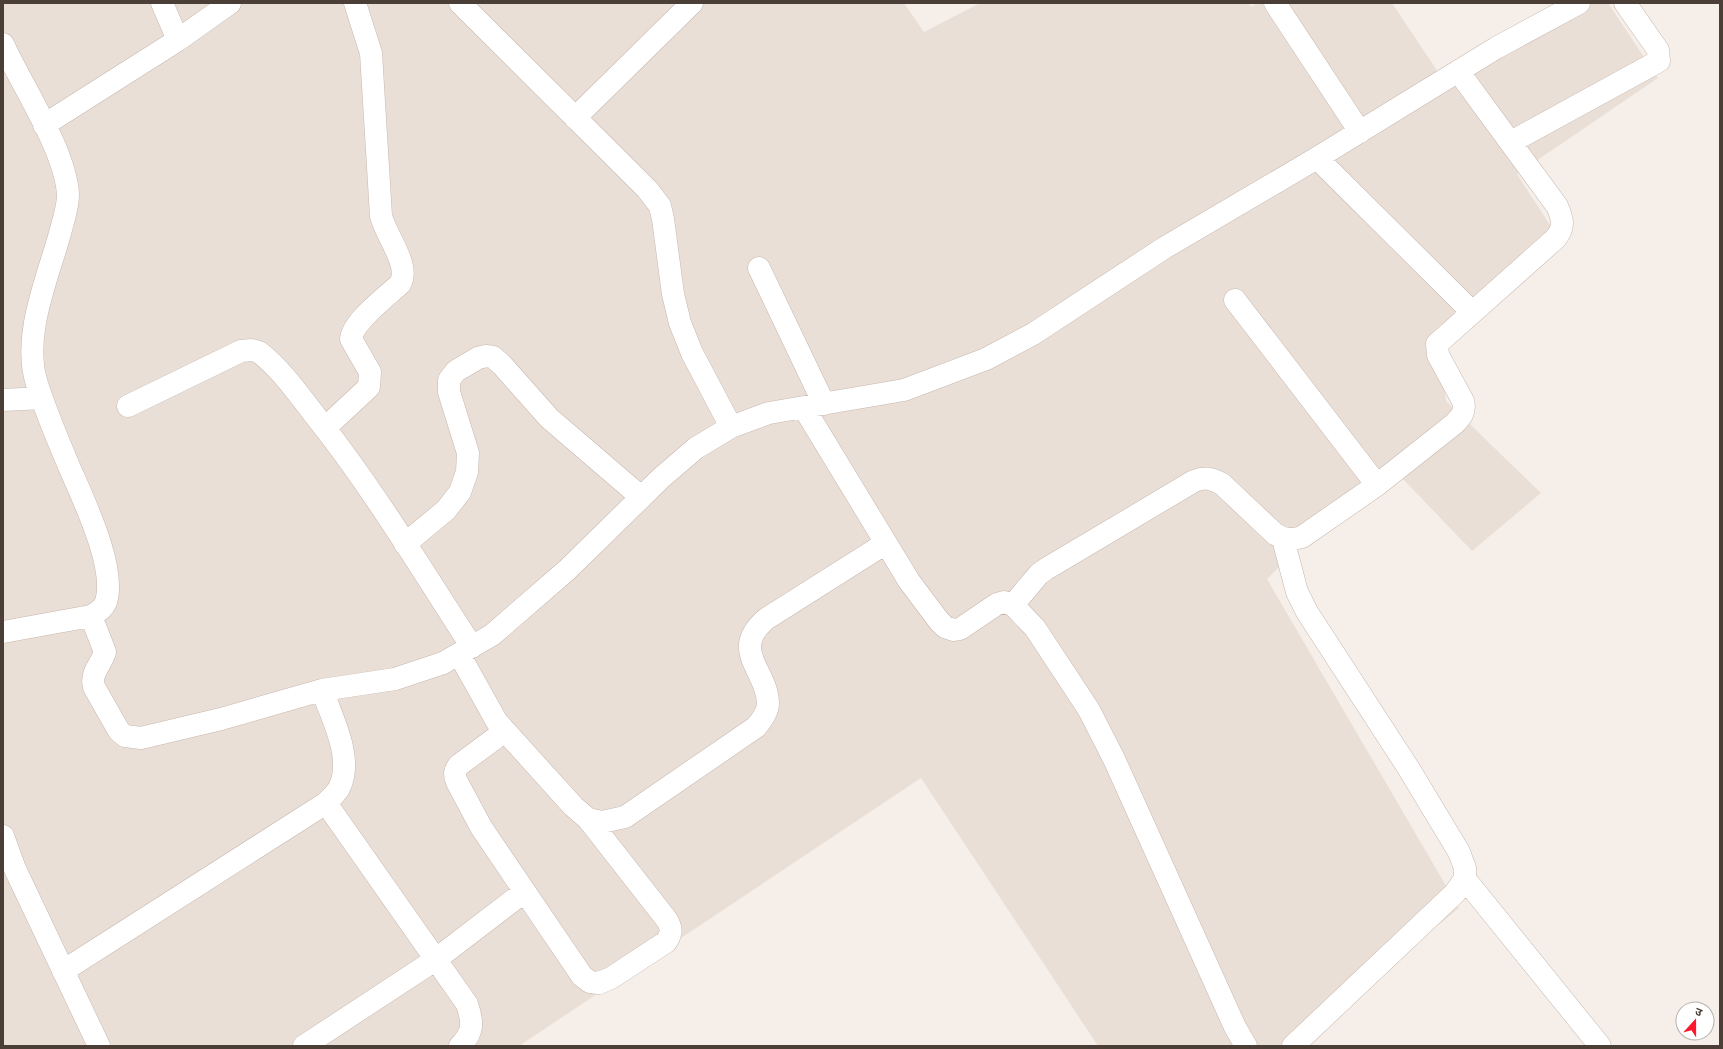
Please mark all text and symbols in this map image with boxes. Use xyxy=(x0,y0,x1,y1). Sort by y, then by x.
north arrow xyxy=(1675,1001,1715,1041)
text: उ xyxy=(1693,1005,1704,1019)

